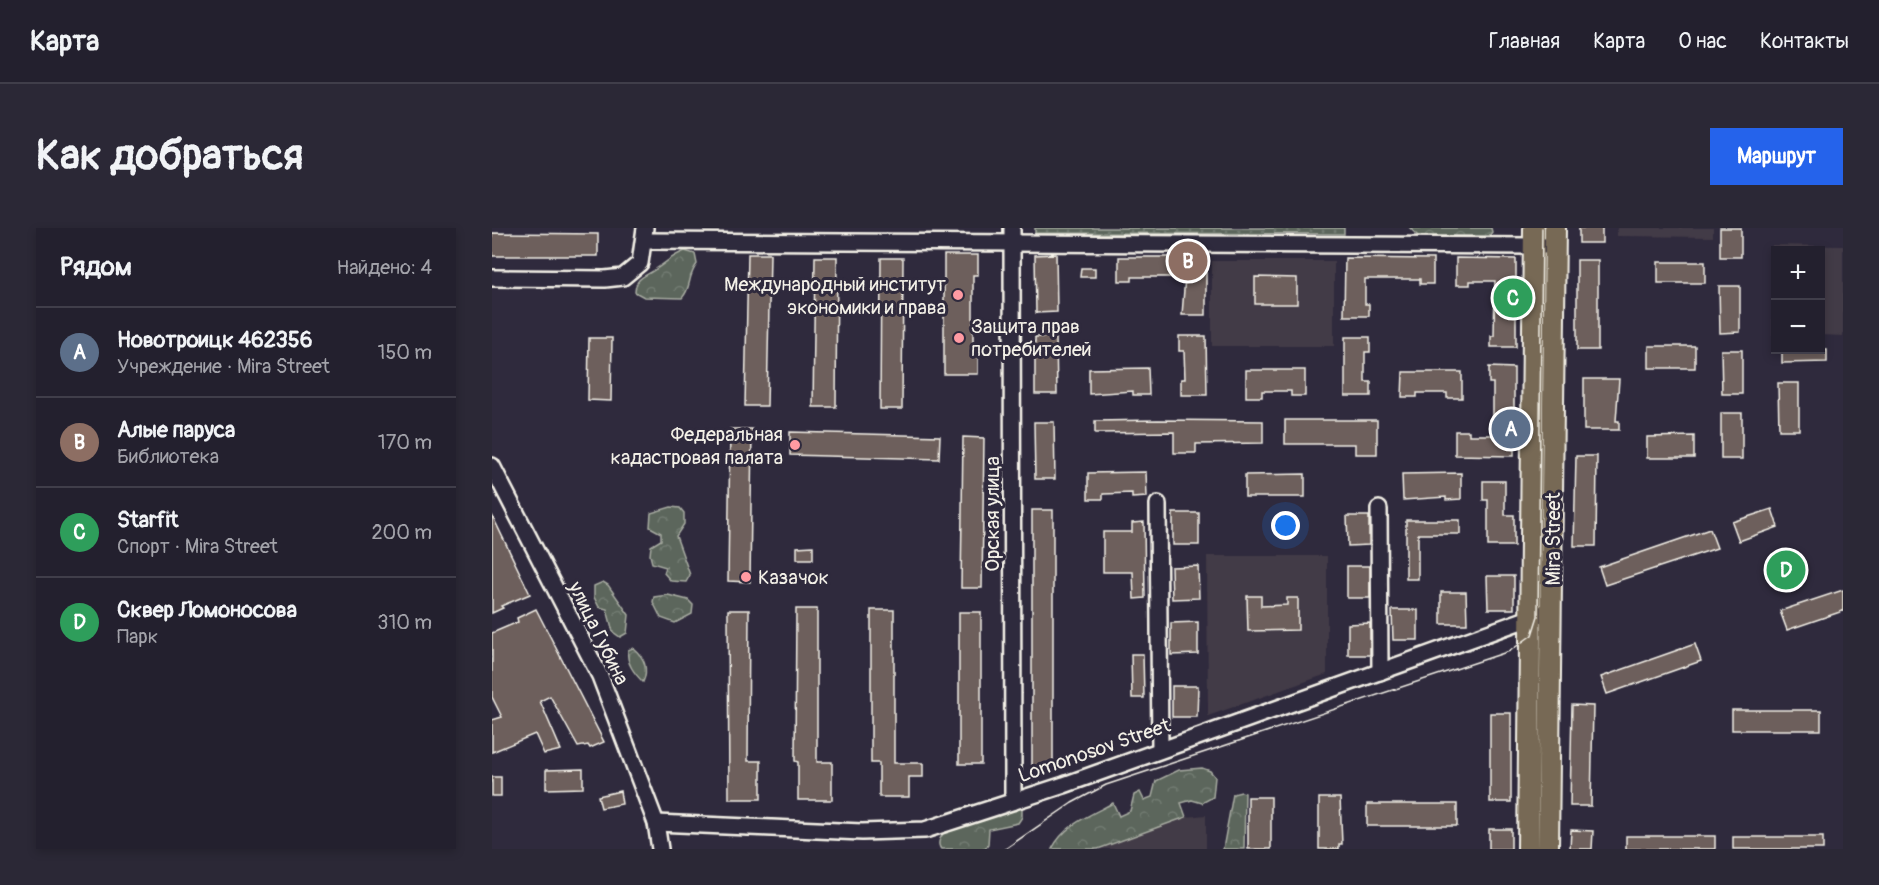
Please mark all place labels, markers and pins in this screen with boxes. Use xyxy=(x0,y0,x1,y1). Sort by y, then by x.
pin: B xyxy=(1168,238,1208,284)
place label: Международный институт экономики и права xyxy=(724,272,946,320)
pin: C xyxy=(1494,276,1532,320)
marker: Международный институт экономики и права xyxy=(951,288,965,302)
place label: Защита прав потребителей xyxy=(971,314,1091,362)
marker: Защита прав потребителей xyxy=(952,331,966,345)
pin: A xyxy=(1492,406,1530,452)
place label: Федеральная кадастровая палата xyxy=(611,422,783,470)
marker: Федеральная кадастровая палата xyxy=(788,438,802,452)
pin: D xyxy=(1766,548,1806,592)
place label: Казачок xyxy=(758,565,829,590)
marker: Казачок xyxy=(739,570,753,584)

